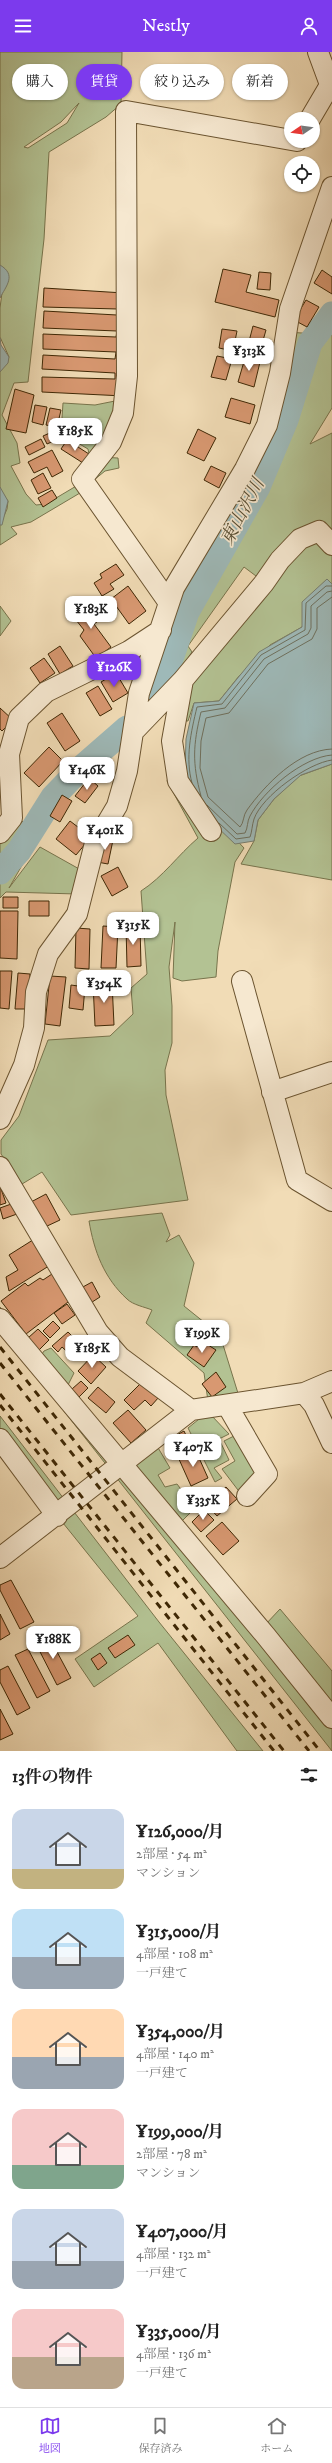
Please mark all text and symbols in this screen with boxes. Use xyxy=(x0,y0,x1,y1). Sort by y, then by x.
icon: menu xyxy=(12,15,34,37)
text: Nestly xyxy=(142,15,190,37)
icon: person xyxy=(298,15,320,37)
chip: 購入 xyxy=(12,64,68,100)
chip: 賃貸 xyxy=(76,64,132,100)
chip: 絞り込み xyxy=(140,64,224,100)
chip: 新着 xyxy=(232,64,288,100)
north arrow xyxy=(284,112,320,148)
map controls xyxy=(284,112,320,192)
button: locate xyxy=(284,156,320,192)
pin: ¥313K xyxy=(221,338,277,372)
text: ¥313K xyxy=(233,343,265,359)
pin: ¥185K xyxy=(47,418,103,452)
text: ¥185K xyxy=(57,423,93,439)
water label: 東山沢川 xyxy=(216,473,271,549)
pin: ¥183K xyxy=(63,596,119,630)
text: ¥183K xyxy=(74,601,108,617)
pin: ¥126K xyxy=(86,654,142,688)
text: ¥126K xyxy=(96,659,132,675)
pin: ¥146K xyxy=(59,757,115,791)
text: ¥146K xyxy=(69,762,105,778)
pin: ¥401K xyxy=(77,817,133,851)
text: ¥401K xyxy=(86,822,124,838)
pin: ¥315K xyxy=(105,912,161,946)
text: ¥315K xyxy=(116,917,150,933)
pin: ¥354K xyxy=(76,970,132,1004)
text: ¥354K xyxy=(86,975,122,991)
pin: ¥199K xyxy=(174,1320,230,1354)
text: ¥199K xyxy=(184,1325,220,1341)
pin: ¥185K xyxy=(64,1335,120,1369)
text: ¥185K xyxy=(74,1340,110,1356)
pin: ¥407K xyxy=(165,1434,221,1468)
text: ¥407K xyxy=(173,1439,213,1455)
pin: ¥335K xyxy=(175,1487,231,1521)
text: ¥335K xyxy=(186,1492,220,1508)
pin: ¥188K xyxy=(25,1626,81,1660)
text: ¥188K xyxy=(35,1631,71,1647)
icon: filters xyxy=(298,1764,320,1786)
text: 13件の物件 xyxy=(12,1766,93,1788)
text: ¥126,000/月 xyxy=(136,1821,225,1843)
icon: home xyxy=(44,1825,92,1873)
text: 2部屋 · 54 m² xyxy=(136,1846,207,1862)
text: マンション xyxy=(136,1865,200,1881)
text: ¥315,000/月 xyxy=(136,1921,221,1943)
icon: home xyxy=(44,1925,92,1973)
text: 4部屋 · 108 m² xyxy=(136,1946,213,1962)
text: 一戸建て xyxy=(136,1965,188,1981)
text: ¥354,000/月 xyxy=(136,2021,225,2043)
icon: home xyxy=(44,2025,92,2073)
text: 4部屋 · 140 m² xyxy=(136,2046,214,2062)
text: 一戸建て xyxy=(136,2065,188,2081)
text: ¥199,000/月 xyxy=(136,2121,224,2143)
icon: home xyxy=(44,2125,92,2173)
text: 2部屋 · 78 m² xyxy=(136,2146,207,2162)
text: マンション xyxy=(136,2165,200,2181)
text: ¥407,000/月 xyxy=(136,2221,229,2243)
icon: home xyxy=(44,2225,92,2273)
text: 4部屋 · 132 m² xyxy=(136,2246,211,2262)
text: 一戸建て xyxy=(136,2265,188,2281)
text: ¥335,000/月 xyxy=(136,2321,222,2343)
icon: home xyxy=(44,2325,92,2373)
text: 4部屋 · 136 m² xyxy=(136,2346,211,2362)
text: 一戸建て xyxy=(136,2365,188,2381)
tab: 地図 xyxy=(39,2415,61,2456)
tab: 保存済み xyxy=(138,2415,182,2456)
tab: ホーム xyxy=(260,2415,293,2456)

